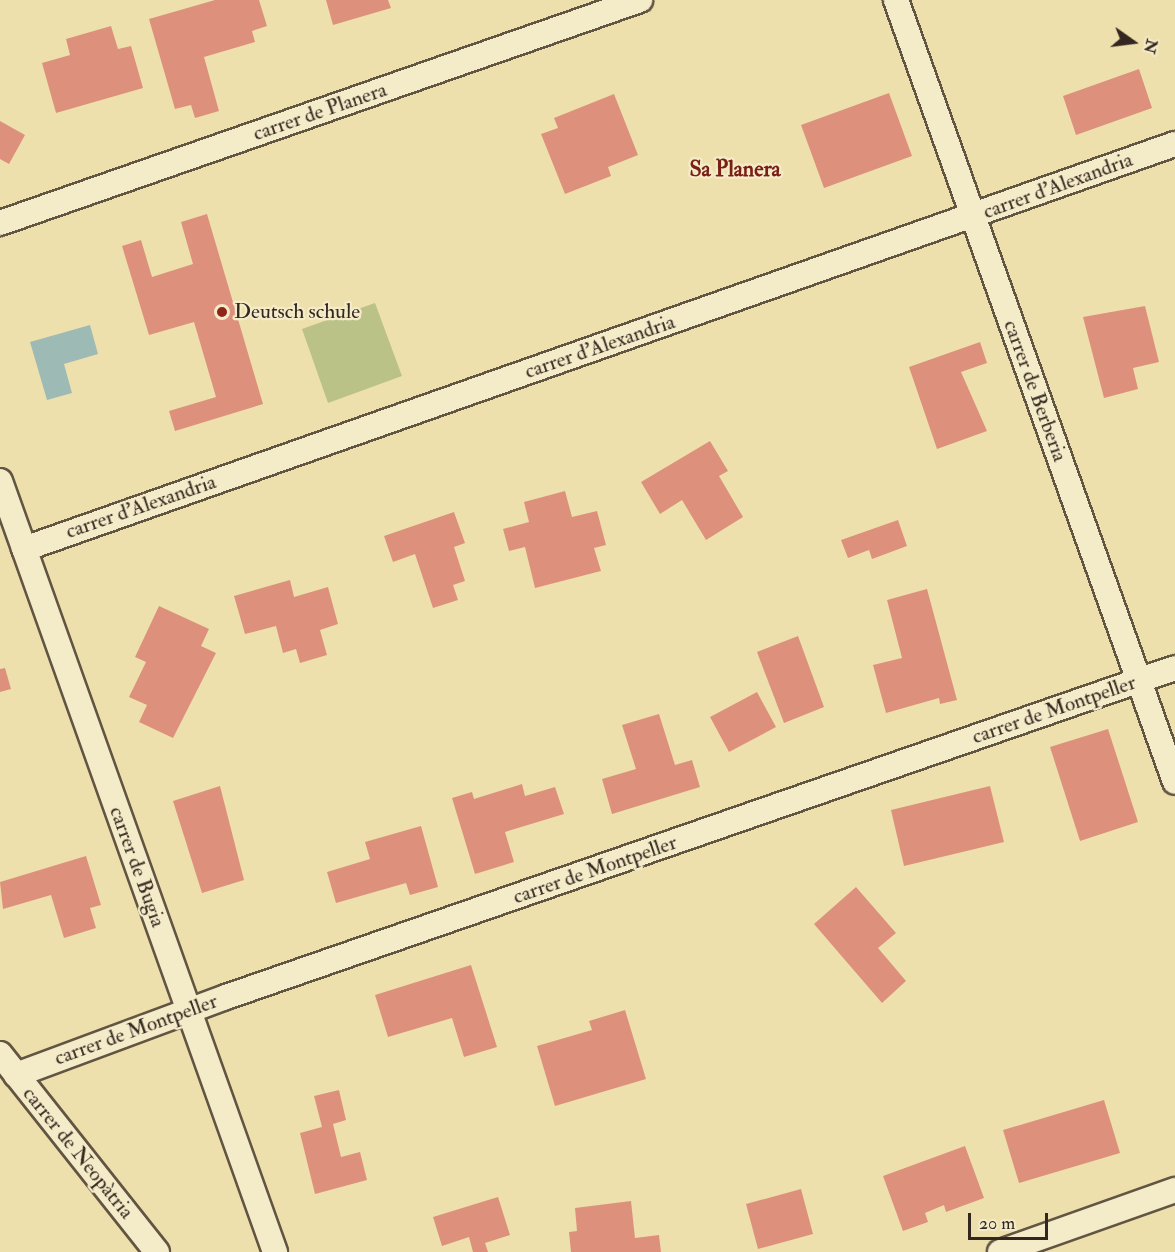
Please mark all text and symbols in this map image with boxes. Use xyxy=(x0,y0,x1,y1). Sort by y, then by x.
north arrow xyxy=(1103,12,1163,72)
text: N xyxy=(1139,37,1162,56)
street label: carrer de Planera xyxy=(250,77,390,147)
street label: carrer d'Alexandria xyxy=(980,147,1136,225)
district label: Sa Planera xyxy=(689,157,781,183)
place label: Deutsch schule xyxy=(234,299,360,325)
marker: Deutsch schule xyxy=(215,305,229,319)
street label: carrer d'Alexandria xyxy=(522,310,678,384)
street label: carrer de Berberia xyxy=(998,317,1072,465)
street label: carrer d'Alexandria xyxy=(63,470,219,544)
street label: carrer de Montpeller xyxy=(969,670,1139,750)
street label: carrer de Bugia xyxy=(104,803,170,931)
street label: carrer de Montpeller xyxy=(510,830,680,910)
street label: carrer de Montpeller xyxy=(51,989,221,1071)
street label: carrer de Neopàtria xyxy=(17,1082,139,1224)
scale bar xyxy=(971,1201,1050,1239)
text: 20 m xyxy=(979,1212,1015,1235)

